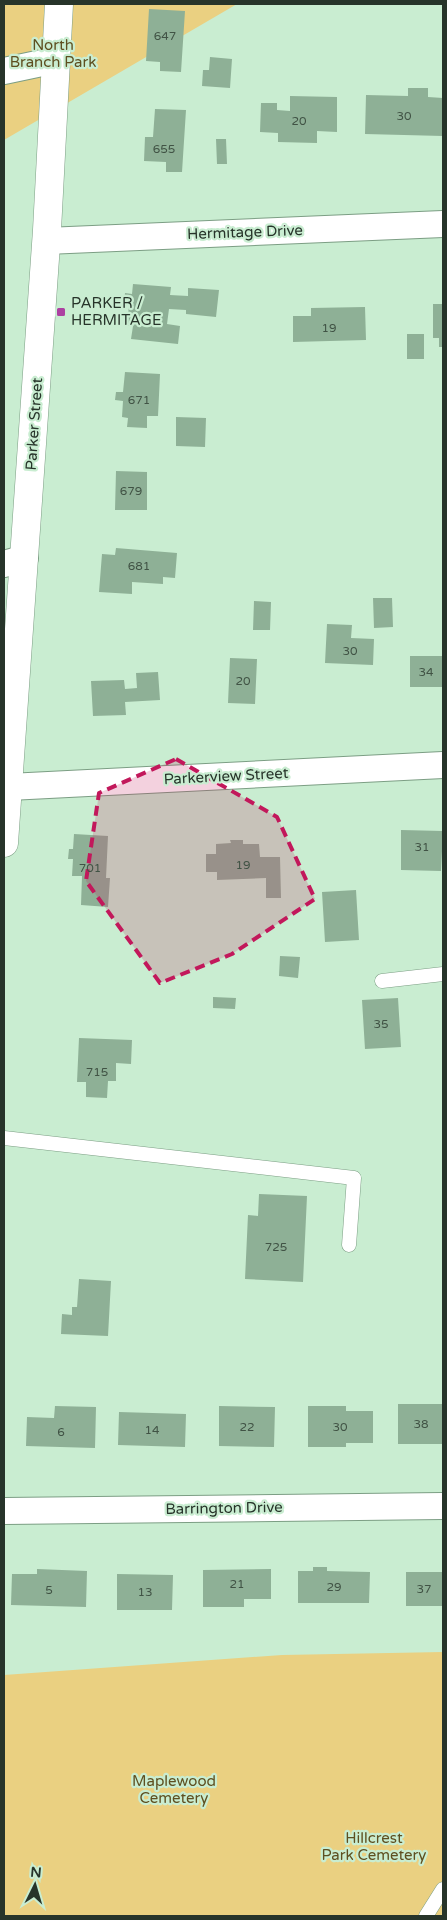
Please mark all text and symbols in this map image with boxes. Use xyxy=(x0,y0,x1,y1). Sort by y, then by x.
house number: 647 xyxy=(154,29,176,43)
park label: North Branch Park xyxy=(10,36,96,71)
house number: 30 xyxy=(396,109,412,123)
house number: 20 xyxy=(291,114,307,128)
house number: 655 xyxy=(153,142,175,156)
street label: Hermitage Drive xyxy=(187,221,303,243)
place label: PARKER / HERMITAGE xyxy=(71,294,161,329)
marker: PARKER / HERMITAGE xyxy=(55,306,67,318)
house number: 19 xyxy=(321,321,337,335)
street label: Parker Street xyxy=(22,377,46,471)
house number: 671 xyxy=(128,393,150,407)
house number: 679 xyxy=(120,484,142,498)
house number: 681 xyxy=(128,559,150,573)
house number: 30 xyxy=(342,644,358,658)
house number: 34 xyxy=(418,665,434,679)
house number: 20 xyxy=(235,674,251,688)
street label: Parkerview Street xyxy=(163,764,289,788)
house number: 31 xyxy=(414,840,430,854)
house number: 19 xyxy=(235,858,251,872)
house number: 701 xyxy=(79,861,101,875)
house number: 35 xyxy=(373,1017,389,1031)
house number: 715 xyxy=(86,1065,108,1079)
house number: 725 xyxy=(265,1240,287,1254)
house number: 38 xyxy=(413,1417,429,1431)
house number: 22 xyxy=(239,1420,255,1434)
house number: 30 xyxy=(332,1420,348,1434)
house number: 14 xyxy=(144,1423,160,1437)
house number: 6 xyxy=(57,1425,65,1439)
street label: Barrington Drive xyxy=(165,1498,283,1518)
house number: 21 xyxy=(229,1577,245,1591)
house number: 29 xyxy=(326,1580,342,1594)
house number: 37 xyxy=(416,1582,432,1596)
house number: 5 xyxy=(45,1583,53,1597)
house number: 13 xyxy=(137,1585,153,1599)
park label: Maplewood Cemetery xyxy=(132,1772,216,1807)
park label: Hillcrest Park Cemetery xyxy=(322,1829,426,1864)
north arrow xyxy=(10,1860,60,1910)
text: N xyxy=(30,1864,42,1882)

